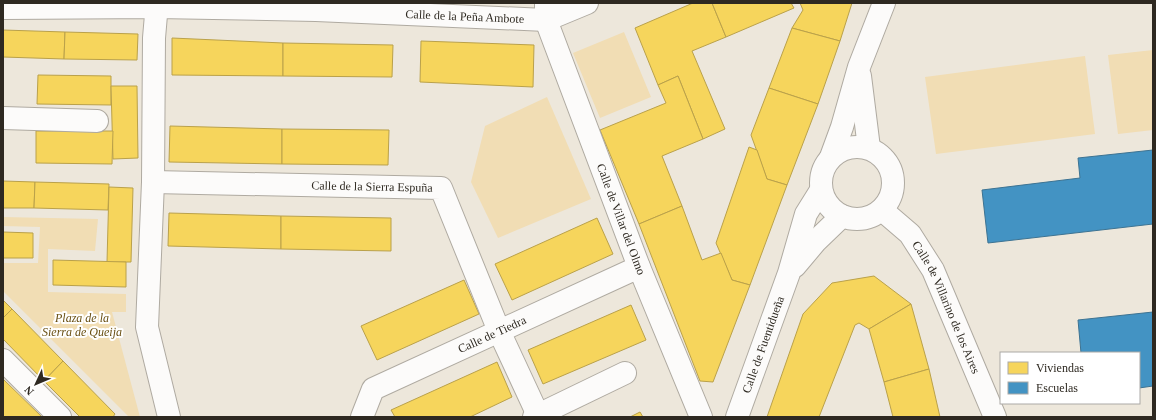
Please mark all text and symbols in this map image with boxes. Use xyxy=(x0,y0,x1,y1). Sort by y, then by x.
street label: Calle de la Peña Ambote xyxy=(405,7,524,26)
street label: Calle de Villar del Olmo xyxy=(594,162,649,277)
street label: Calle de la Sierra Espuña xyxy=(311,178,433,195)
street label: Calle de Villarino de los Aires xyxy=(909,238,983,376)
street label: Calle de Fuentidueña xyxy=(739,294,787,395)
park label: Plaza de la Sierra de Queija xyxy=(42,311,122,339)
street label: Calle de Tiedra xyxy=(456,312,529,356)
legend xyxy=(1000,352,1140,404)
text: Viviendas xyxy=(1036,361,1084,375)
north arrow xyxy=(16,364,56,404)
text: Escuelas xyxy=(1036,381,1078,395)
text: N xyxy=(22,384,36,398)

